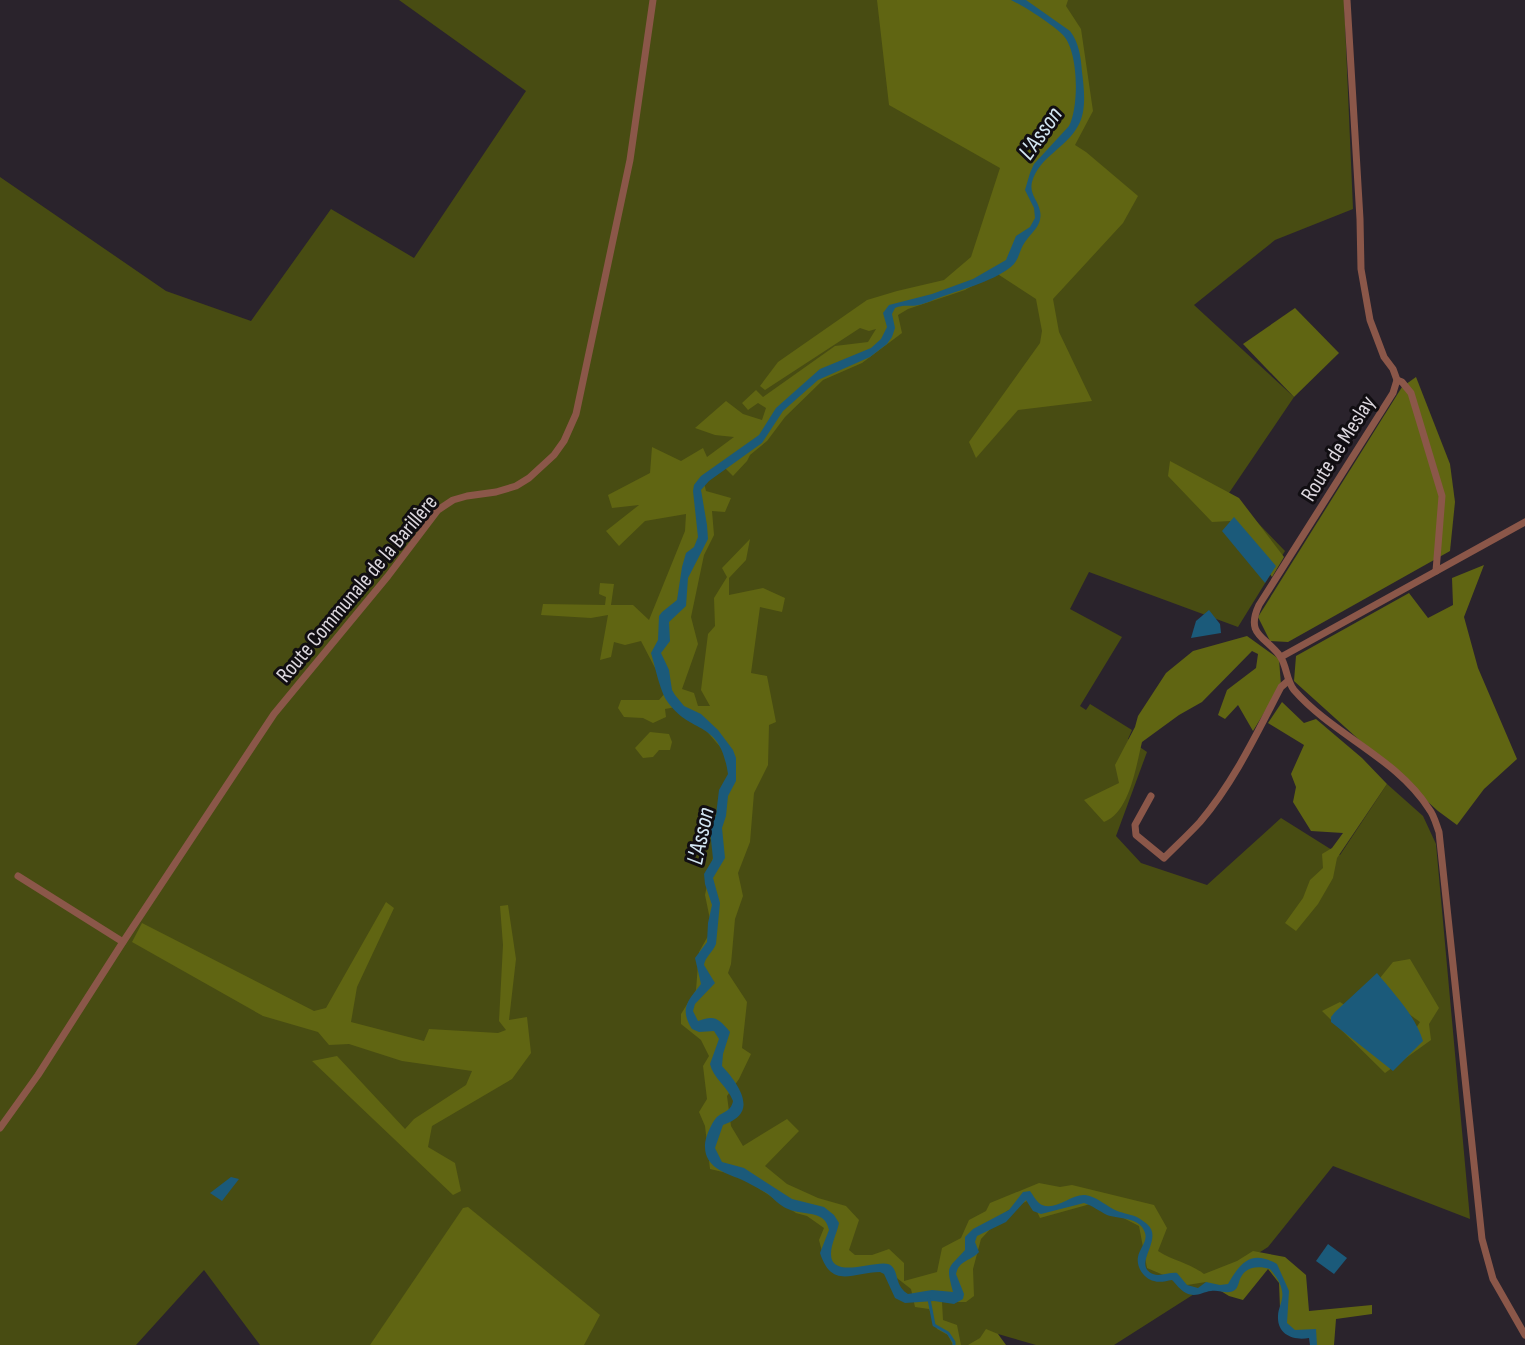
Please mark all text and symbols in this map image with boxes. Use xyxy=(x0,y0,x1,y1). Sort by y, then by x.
water label: L'Asson xyxy=(1012,101,1069,165)
street label: Route de Meslay xyxy=(1295,391,1382,507)
street label: Route Communale de la Barillère xyxy=(271,490,444,688)
water label: L'Asson xyxy=(680,805,721,867)

